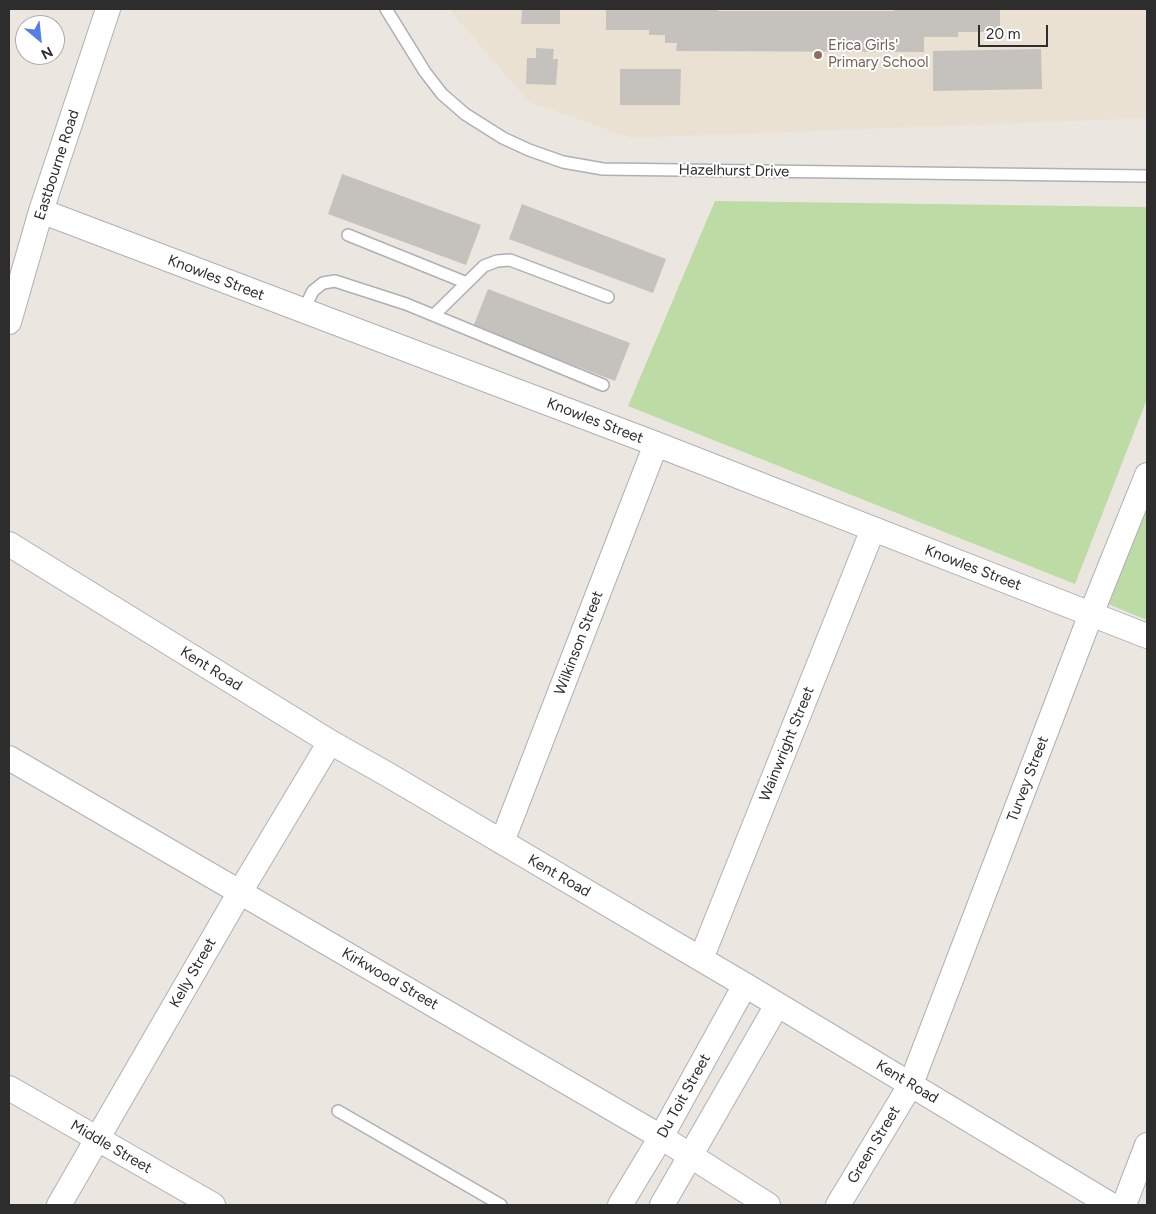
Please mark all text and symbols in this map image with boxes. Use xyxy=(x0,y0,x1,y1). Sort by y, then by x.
north arrow xyxy=(15,15,65,65)
scale bar xyxy=(981,15,1051,47)
text: 20 m xyxy=(986,25,1020,43)
place label: Erica Girls' Primary School xyxy=(828,37,929,72)
text: N xyxy=(38,43,56,63)
marker: Erica Girls' Primary School xyxy=(812,49,824,61)
street label: Eastbourne Road xyxy=(31,108,83,222)
street label: Hazelhurst Drive xyxy=(679,161,789,181)
street label: Knowles Street xyxy=(165,251,267,305)
street label: Knowles Street xyxy=(544,394,646,448)
street label: Knowles Street xyxy=(922,541,1024,595)
street label: Wilkinson Street xyxy=(551,588,607,698)
street label: Kent Road xyxy=(177,643,245,695)
street label: Wainwright Street xyxy=(756,684,818,804)
street label: Turvey Street xyxy=(1003,734,1053,824)
street label: Kent Road xyxy=(524,851,594,901)
street label: Kelly Street xyxy=(166,935,220,1011)
street label: Kirkwood Street xyxy=(339,944,441,1014)
street label: Du Toit Street xyxy=(654,1051,714,1141)
street label: Kent Road xyxy=(873,1056,941,1108)
street label: Green Street xyxy=(844,1103,904,1187)
street label: Middle Street xyxy=(67,1116,155,1178)

